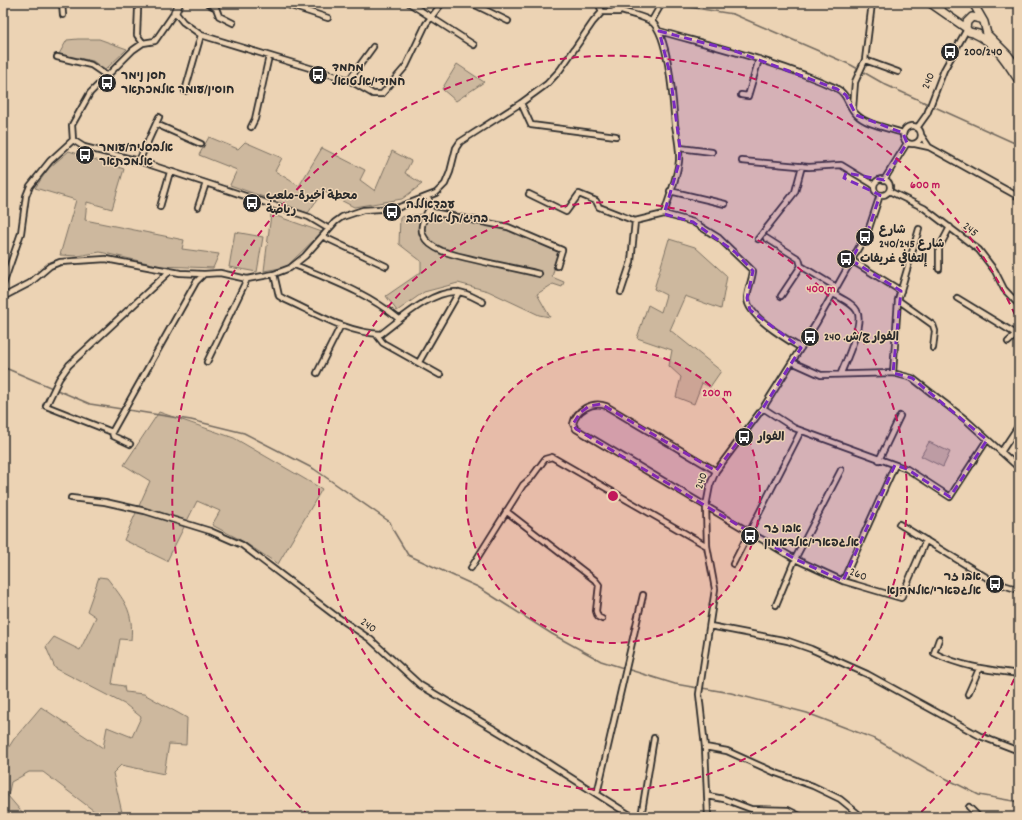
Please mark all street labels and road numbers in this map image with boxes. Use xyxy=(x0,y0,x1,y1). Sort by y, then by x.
street label: 240 xyxy=(918,70,940,92)
street label: 245 xyxy=(959,218,981,242)
street label: 240 xyxy=(691,470,713,492)
street label: 260 xyxy=(847,564,869,586)
street label: 240 xyxy=(356,614,380,638)

